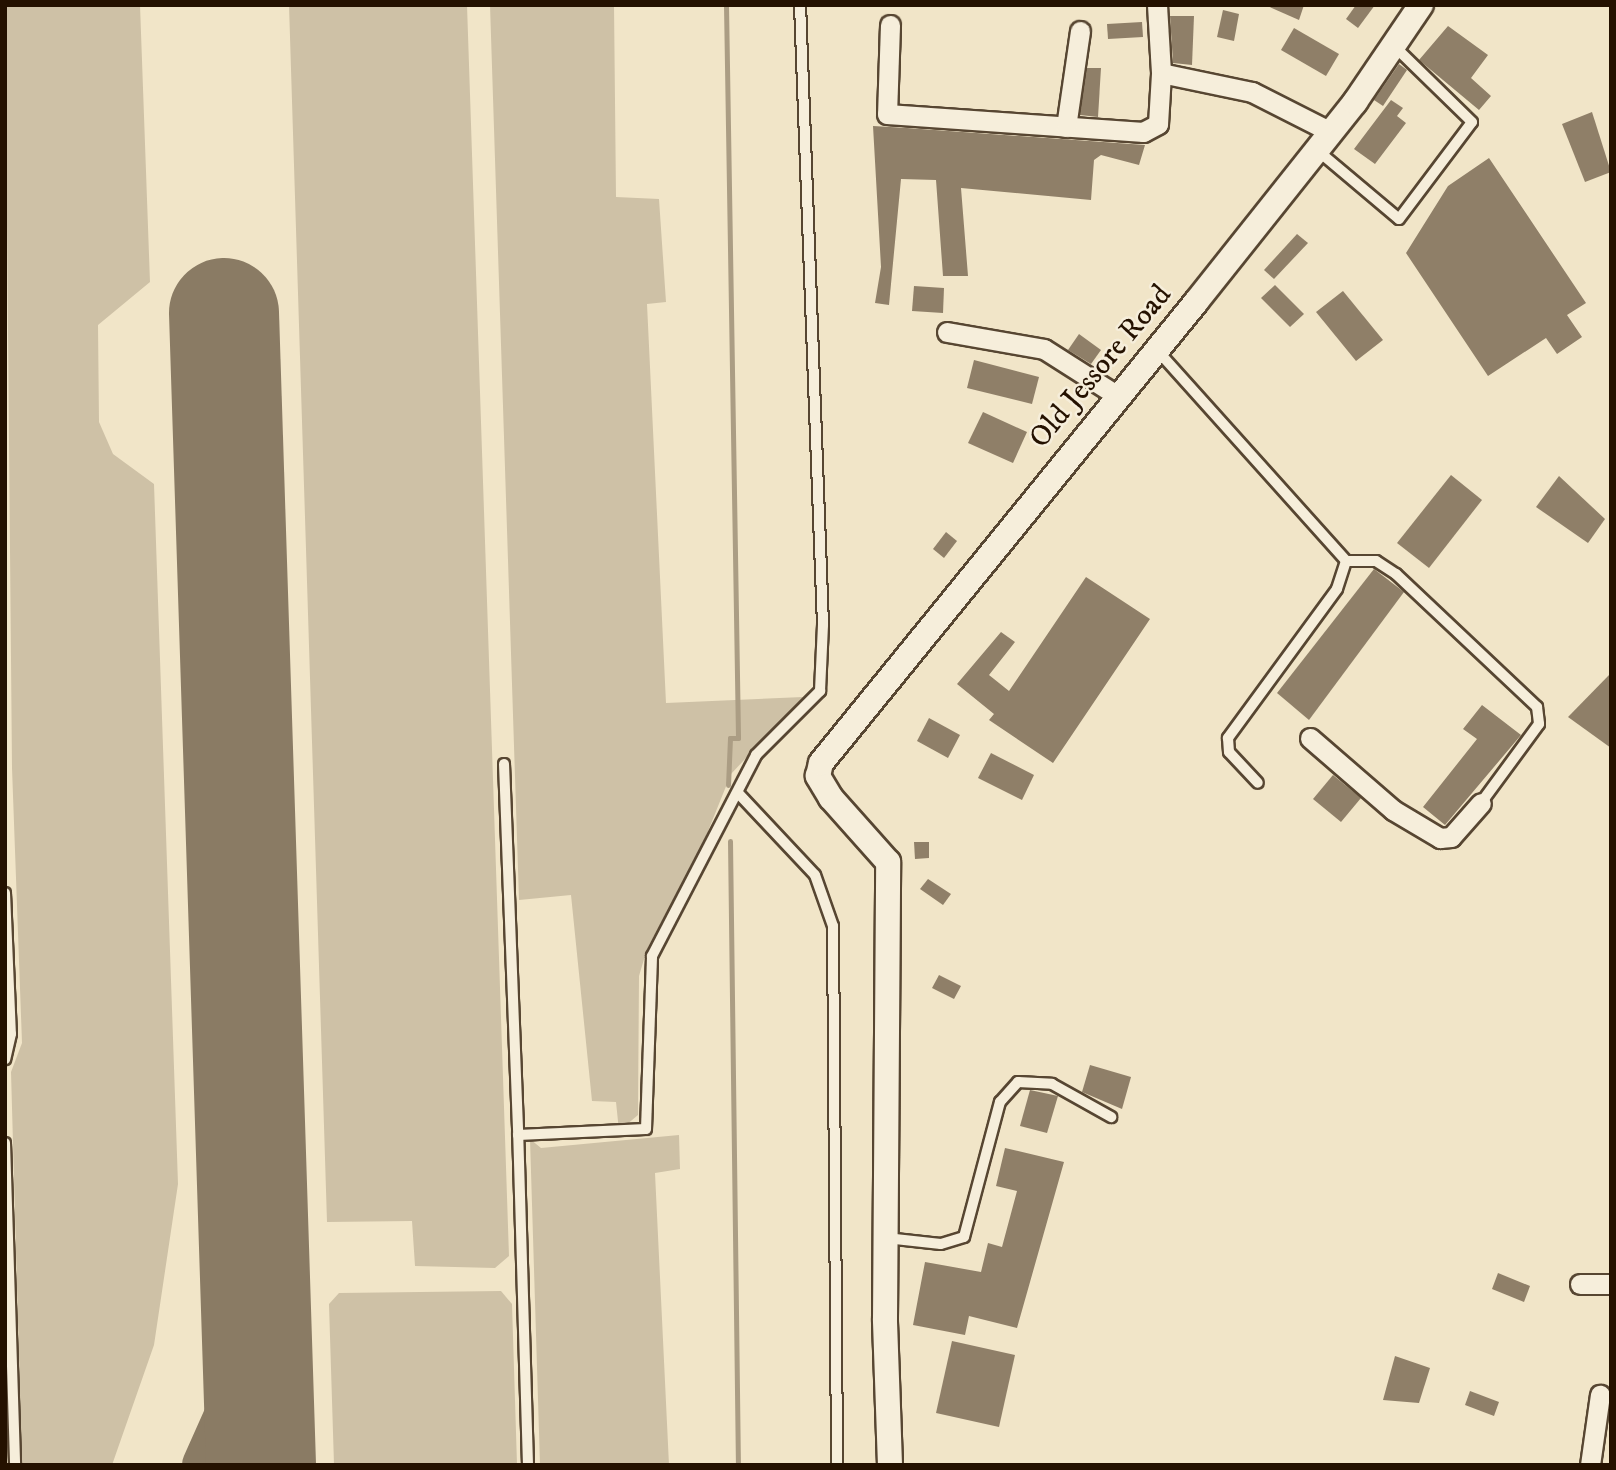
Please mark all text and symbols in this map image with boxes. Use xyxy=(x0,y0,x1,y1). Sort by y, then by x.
street label: Old Jessore Road xyxy=(1022,278,1180,456)

